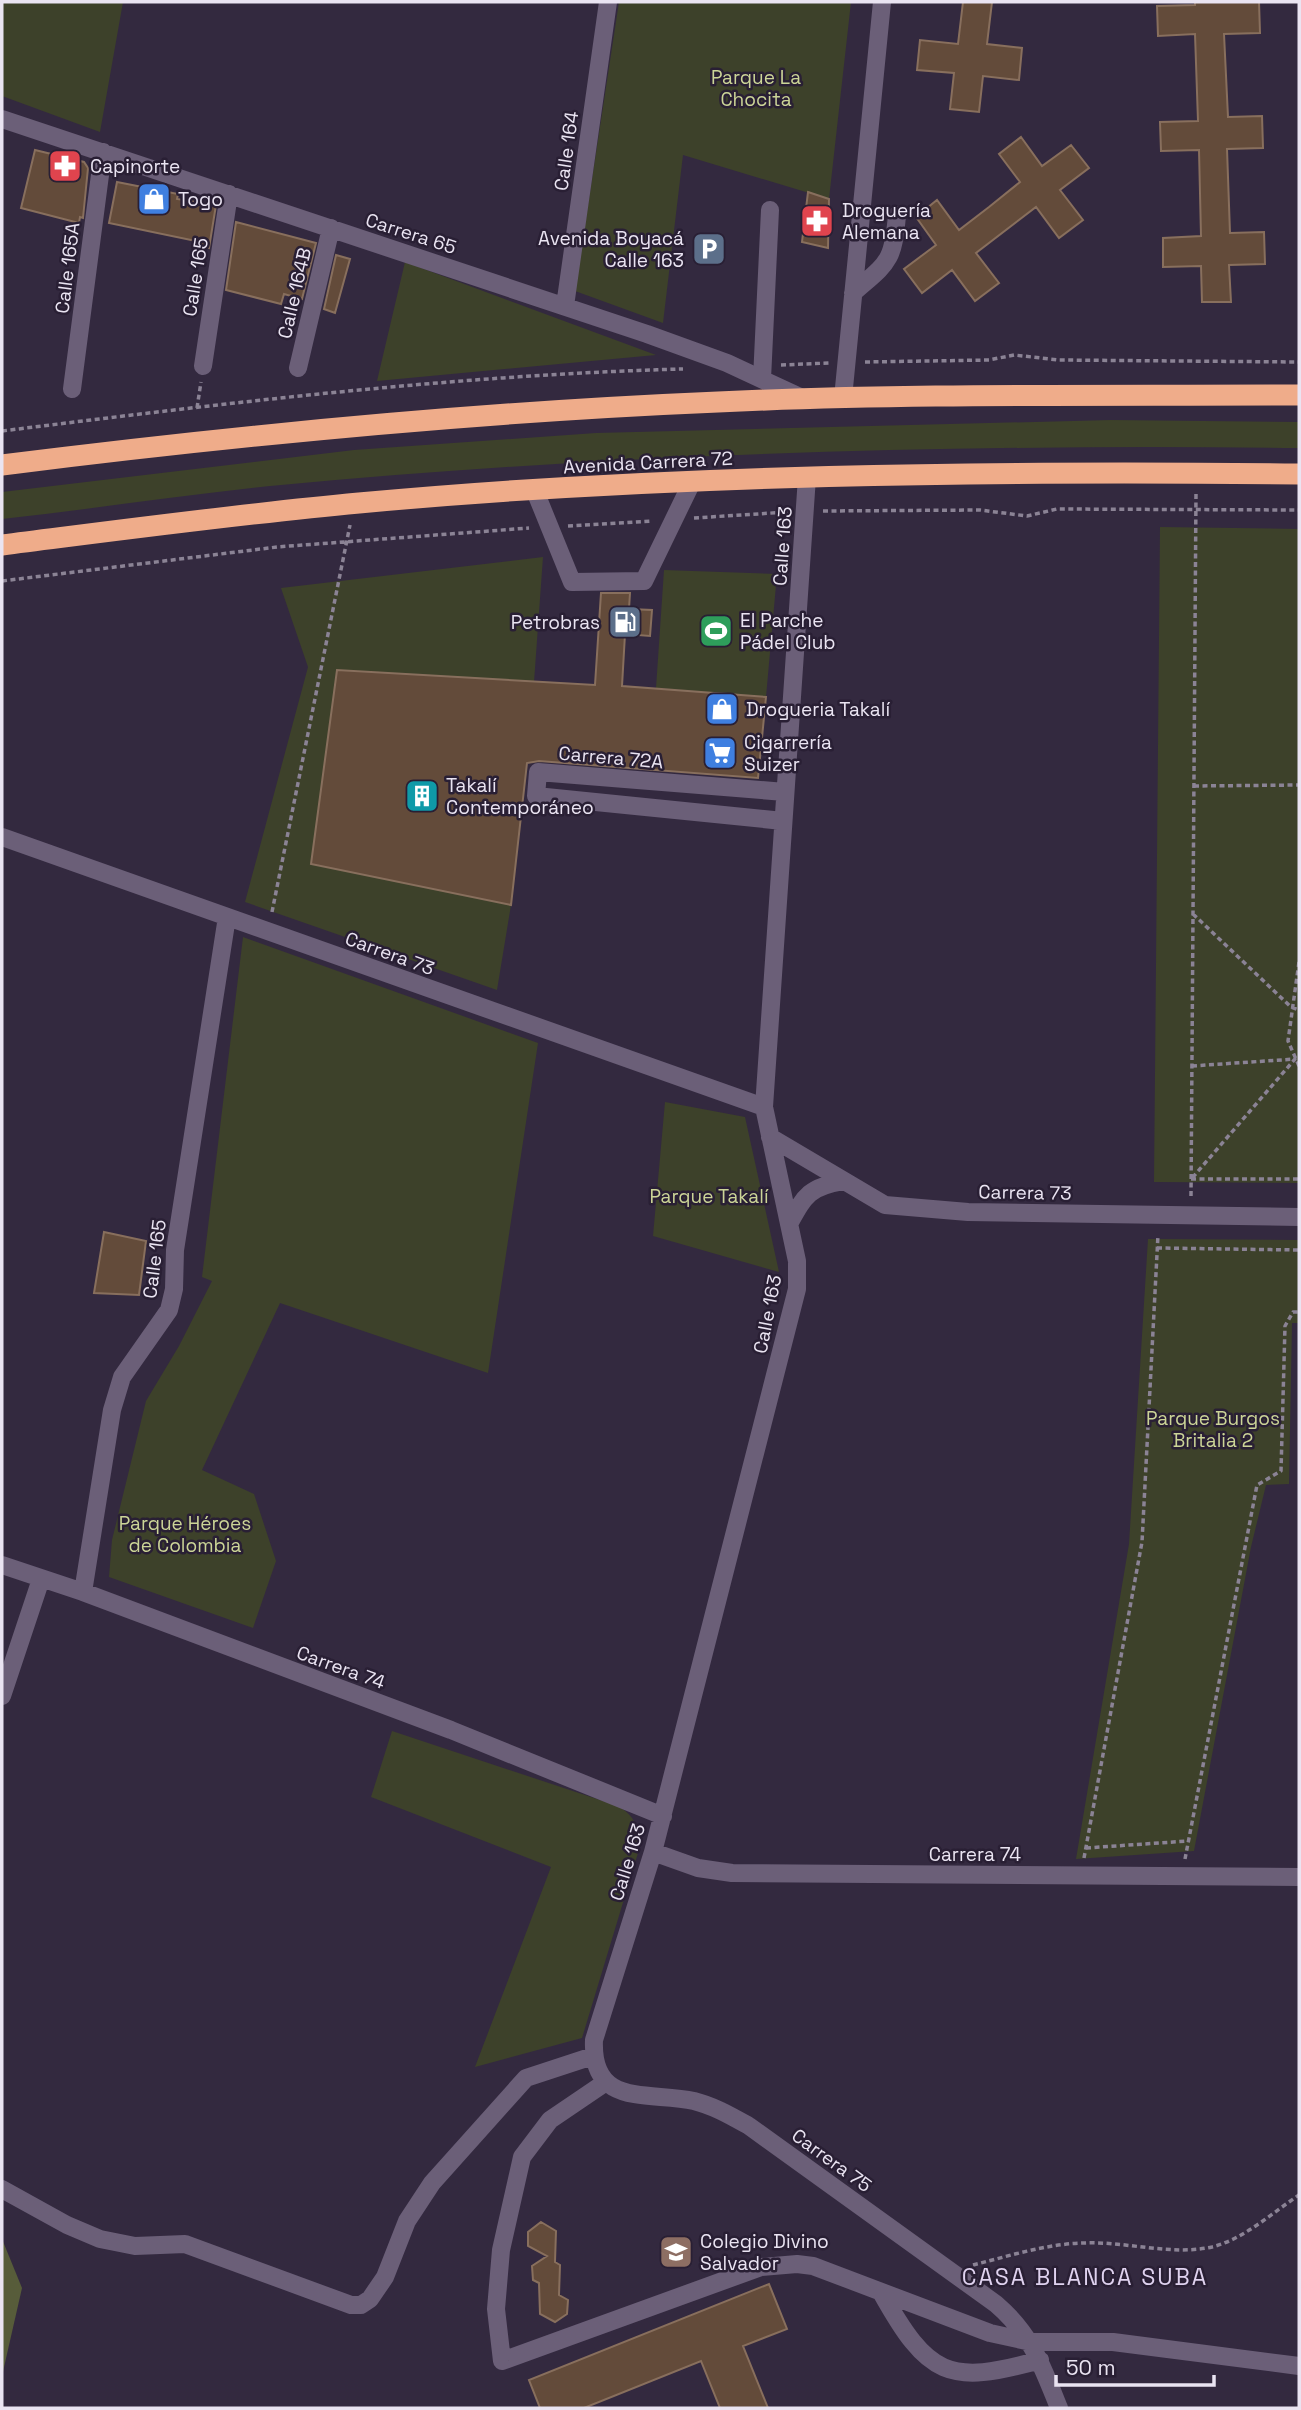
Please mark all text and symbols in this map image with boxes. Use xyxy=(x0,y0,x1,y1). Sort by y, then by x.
park label: Parque La Chocita xyxy=(711,65,801,112)
street label: Calle 164 xyxy=(549,110,584,192)
pharmacy icon: Capinorte xyxy=(46,147,84,185)
place label: Capinorte xyxy=(90,154,180,179)
shop icon: Togo xyxy=(135,180,173,218)
place label: Togo xyxy=(178,187,223,212)
place label: Droguería Alemana xyxy=(842,198,931,245)
pharmacy icon: Droguería Alemana xyxy=(798,202,836,240)
street label: Carrera 65 xyxy=(362,207,459,260)
street label: Calle 165A xyxy=(50,221,85,315)
place label: Avenida Boyacá Calle 163 xyxy=(538,226,684,273)
parking icon: Avenida Boyacá Calle 163 xyxy=(690,230,728,268)
street label: Calle 165 xyxy=(177,236,214,318)
street label: Calle 164B xyxy=(272,245,317,341)
street label: Avenida Carrera 72 xyxy=(562,446,734,479)
street label: Calle 163 xyxy=(767,505,798,587)
fuel station icon: Petrobras xyxy=(606,603,644,641)
place label: El Parche Pádel Club xyxy=(740,608,836,655)
place label: Petrobras xyxy=(511,610,600,635)
sports icon: El Parche Pádel Club xyxy=(697,612,735,650)
shop icon: Drogueria Takalí xyxy=(703,690,741,728)
place label: Drogueria Takalí xyxy=(746,697,890,722)
place label: Cigarrería Suizer xyxy=(744,730,832,777)
supermarket icon: Cigarrería Suizer xyxy=(701,734,739,772)
street label: Carrera 72A xyxy=(558,740,664,775)
place label: Takalí Contemporáneo xyxy=(446,773,594,820)
building icon: Takalí Contemporáneo xyxy=(403,777,441,815)
street label: Carrera 73 xyxy=(342,926,438,981)
street label: Carrera 73 xyxy=(978,1179,1072,1206)
park label: Parque Takalí xyxy=(649,1184,769,1209)
street label: Calle 165 xyxy=(137,1218,172,1300)
street label: Calle 163 xyxy=(748,1273,787,1356)
park label: Parque Burgos Britalia 2 xyxy=(1146,1406,1280,1453)
park label: Parque Héroes de Colombia xyxy=(119,1511,251,1558)
street label: Carrera 74 xyxy=(293,1640,389,1695)
street label: Calle 163 xyxy=(604,1820,651,1904)
street label: Carrera 74 xyxy=(929,1842,1021,1867)
street label: Carrera 75 xyxy=(787,2123,877,2198)
place label: Colegio Divino Salvador xyxy=(700,2229,829,2276)
school or university icon: Colegio Divino Salvador xyxy=(657,2233,695,2271)
district label: CASA BLANCA SUBA xyxy=(962,2262,1208,2292)
scale bar xyxy=(1056,2344,1214,2388)
text: 50 m xyxy=(1066,2354,1116,2381)

